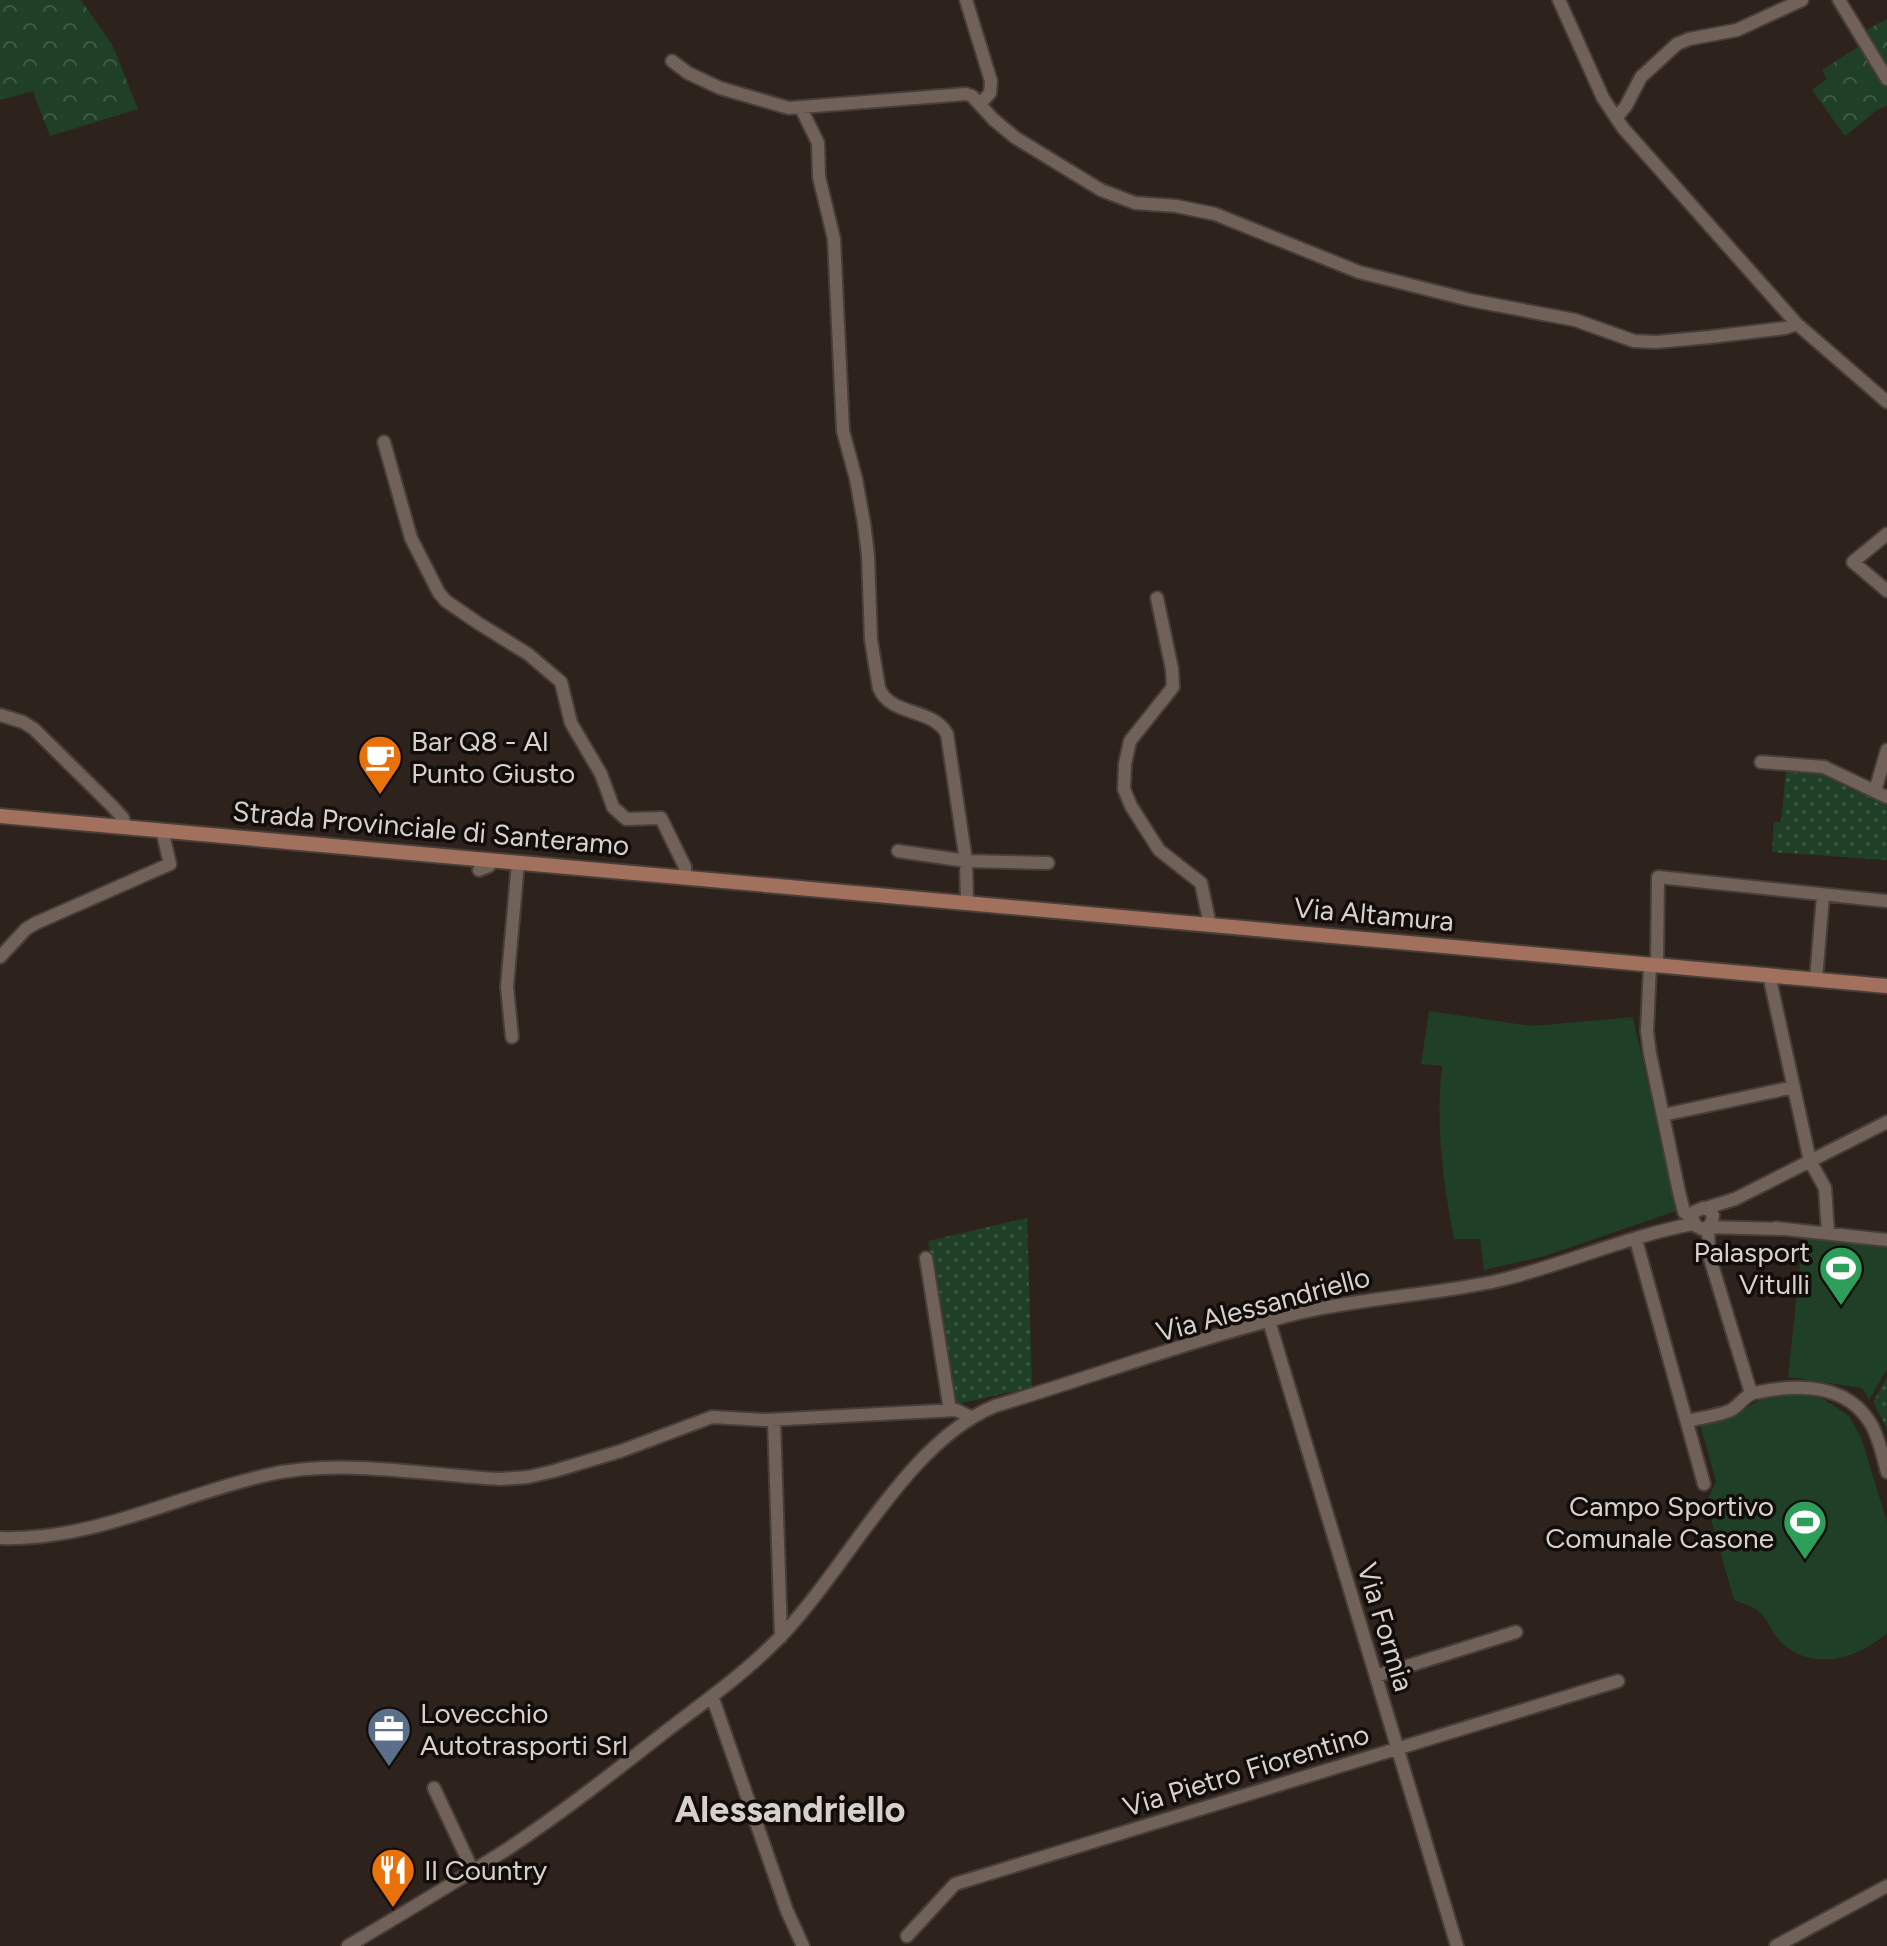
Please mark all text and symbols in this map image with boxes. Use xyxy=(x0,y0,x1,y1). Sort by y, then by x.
place label: Bar Q8 - Al Punto Giusto xyxy=(411,724,575,790)
cafe icon: Bar Q8 - Al Punto Giusto xyxy=(356,733,404,796)
street label: Strada Provinciale di Santeramo xyxy=(231,794,631,862)
street label: Via Altamura xyxy=(1293,890,1455,938)
place label: Palasport Vitulli xyxy=(1693,1235,1810,1301)
sports icon: Palasport Vitulli xyxy=(1817,1244,1865,1307)
street label: Via Alessandriello xyxy=(1152,1259,1374,1349)
place label: Campo Sportivo Comunale Casone xyxy=(1545,1489,1774,1555)
sports icon: Campo Sportivo Comunale Casone xyxy=(1781,1498,1829,1561)
street label: Via Formia xyxy=(1350,1559,1422,1695)
place label: Lovecchio Autotrasporti Srl xyxy=(420,1696,628,1762)
office icon: Lovecchio Autotrasporti Srl xyxy=(365,1705,413,1768)
street label: Via Pietro Fiorentino xyxy=(1119,1716,1373,1824)
district label: Alessandriello xyxy=(675,1788,905,1831)
restaurant icon: Il Country xyxy=(369,1846,417,1909)
place label: Il Country xyxy=(424,1853,547,1887)

